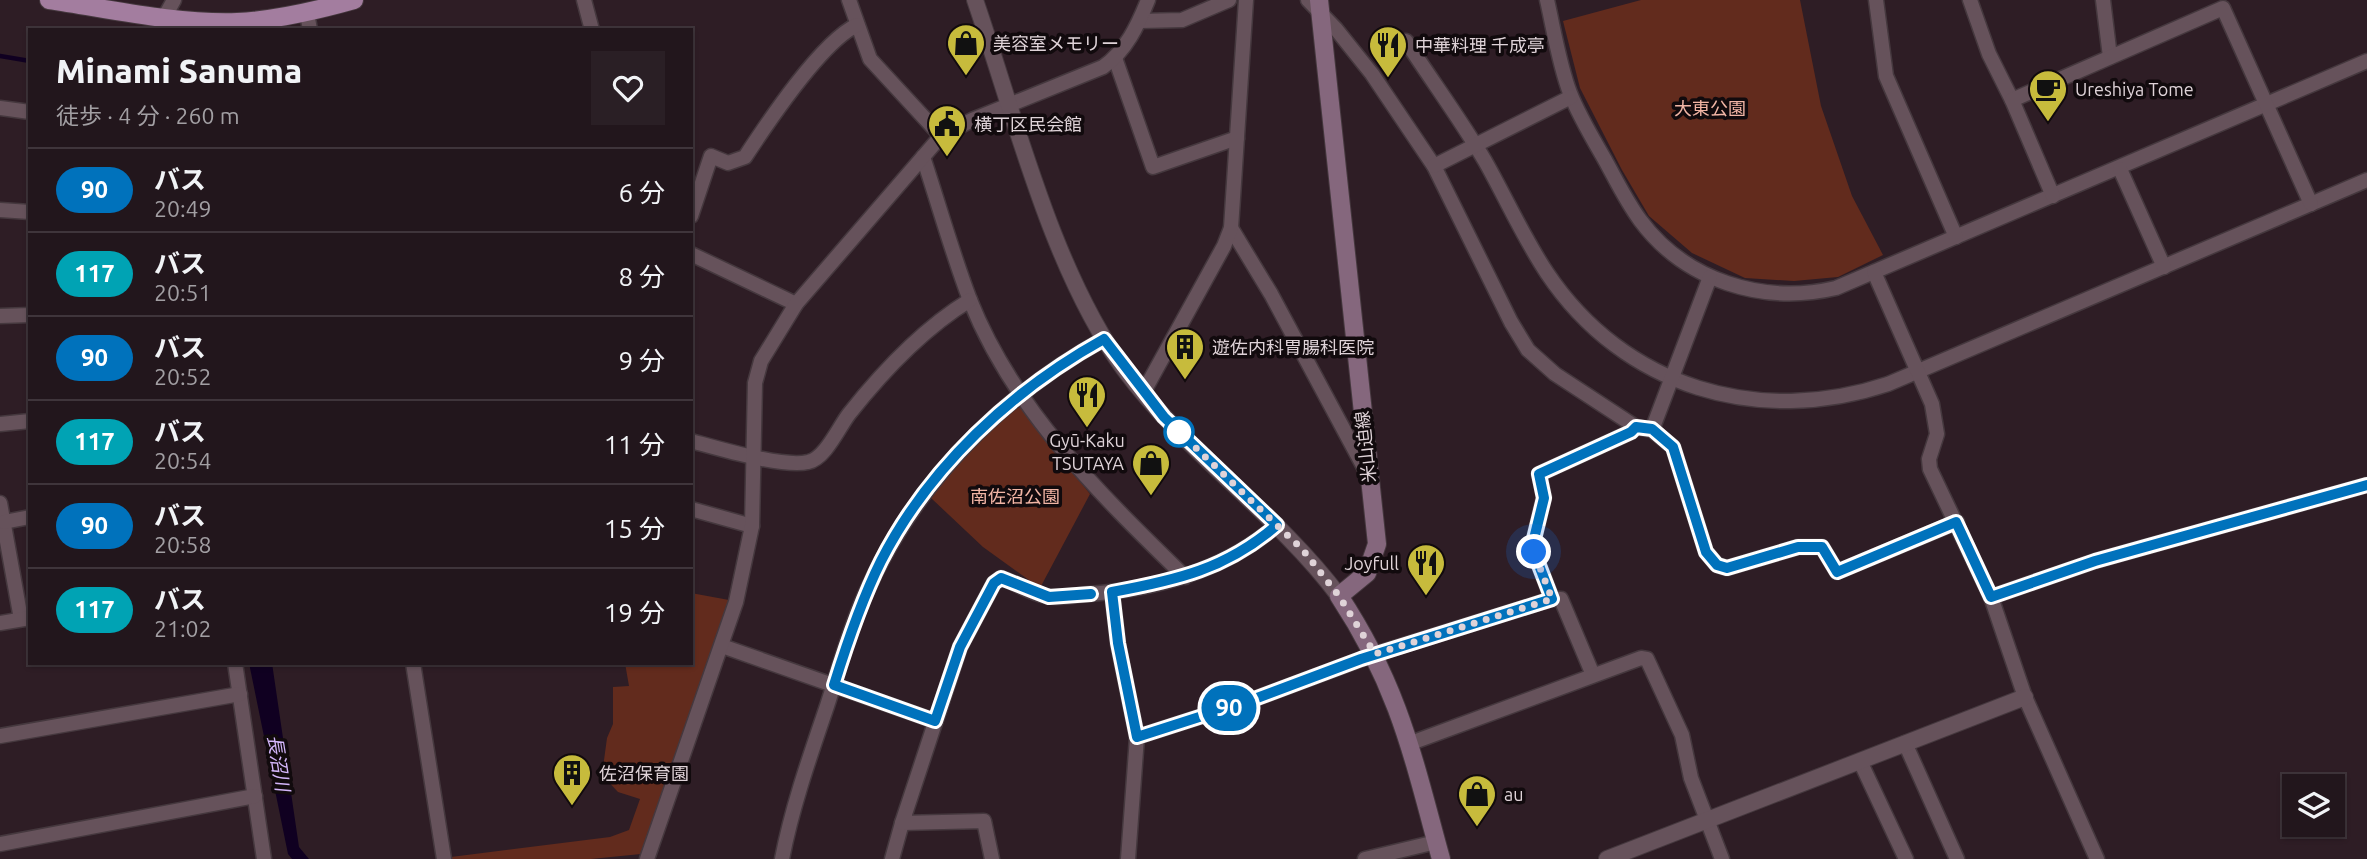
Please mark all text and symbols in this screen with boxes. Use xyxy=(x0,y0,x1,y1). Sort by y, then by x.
shop icon: 美容室メモリー xyxy=(945,22,987,77)
restaurant icon: 中華料理 千成亭 xyxy=(1367,24,1409,79)
place label: 美容室メモリー xyxy=(993,33,1119,53)
place label: 中華料理 千成亭 xyxy=(1415,35,1545,55)
button: heart xyxy=(591,51,665,125)
text: Minami Sanuma xyxy=(56,52,302,89)
cafe icon: Ureshiya Tome xyxy=(2027,68,2069,123)
place label: Ureshiya Tome xyxy=(2075,79,2194,99)
park label: 大東公園 xyxy=(1674,98,1746,118)
text: 徒歩 · 4 分 · 260 m xyxy=(56,103,240,128)
public building icon: 横丁区民会館 xyxy=(926,103,968,158)
place label: 横丁区民会館 xyxy=(974,114,1082,134)
text: バス xyxy=(154,165,206,194)
text: 90 xyxy=(81,176,108,203)
text: 6 分 xyxy=(618,178,665,207)
text: 20:49 xyxy=(154,196,212,221)
text: バス xyxy=(154,249,206,278)
text: 117 xyxy=(74,260,115,287)
text: 8 分 xyxy=(618,262,665,291)
text: 20:51 xyxy=(154,280,212,305)
building icon: 遊佐内科胃腸科医院 xyxy=(1164,326,1206,381)
text: バス xyxy=(154,333,206,362)
place label: 遊佐内科胃腸科医院 xyxy=(1212,337,1374,357)
text: 90 xyxy=(81,344,108,371)
text: 9 分 xyxy=(618,346,665,375)
text: 20:52 xyxy=(154,364,212,389)
restaurant icon: Gyū-Kaku xyxy=(1066,374,1108,429)
street label: 米山迫線 xyxy=(1351,410,1379,484)
text: バス xyxy=(154,417,206,446)
unlabelled marker xyxy=(1164,417,1194,447)
text: 117 xyxy=(74,428,115,455)
text: 11 分 xyxy=(604,430,665,459)
place label: Gyū-Kaku xyxy=(1049,430,1125,450)
shop icon: TSUTAYA xyxy=(1130,442,1172,497)
text: 20:54 xyxy=(154,448,212,473)
place label: TSUTAYA xyxy=(1052,453,1124,473)
park label: 南佐沼公園 xyxy=(970,486,1060,506)
text: バス xyxy=(154,501,206,530)
text: 90 xyxy=(81,512,108,539)
text: 15 分 xyxy=(604,514,665,543)
text: 20:58 xyxy=(154,532,212,557)
your location xyxy=(1516,534,1551,569)
restaurant icon: Joyfull xyxy=(1405,542,1447,597)
place label: Joyfull xyxy=(1344,553,1399,573)
text: バス xyxy=(154,585,206,614)
text: 117 xyxy=(74,596,115,623)
text: 19 分 xyxy=(604,598,665,627)
text: 21:02 xyxy=(154,616,212,641)
line badge: 90 xyxy=(1198,685,1260,731)
text: 90 xyxy=(1215,694,1243,721)
water label: 長沼川 xyxy=(264,733,295,795)
building icon: 佐沼保育園 xyxy=(551,752,593,807)
place label: 佐沼保育園 xyxy=(599,763,689,783)
shop icon: au xyxy=(1456,773,1498,828)
map controls xyxy=(2282,774,2345,837)
button: layers xyxy=(2282,774,2345,837)
place label: au xyxy=(1504,784,1524,804)

